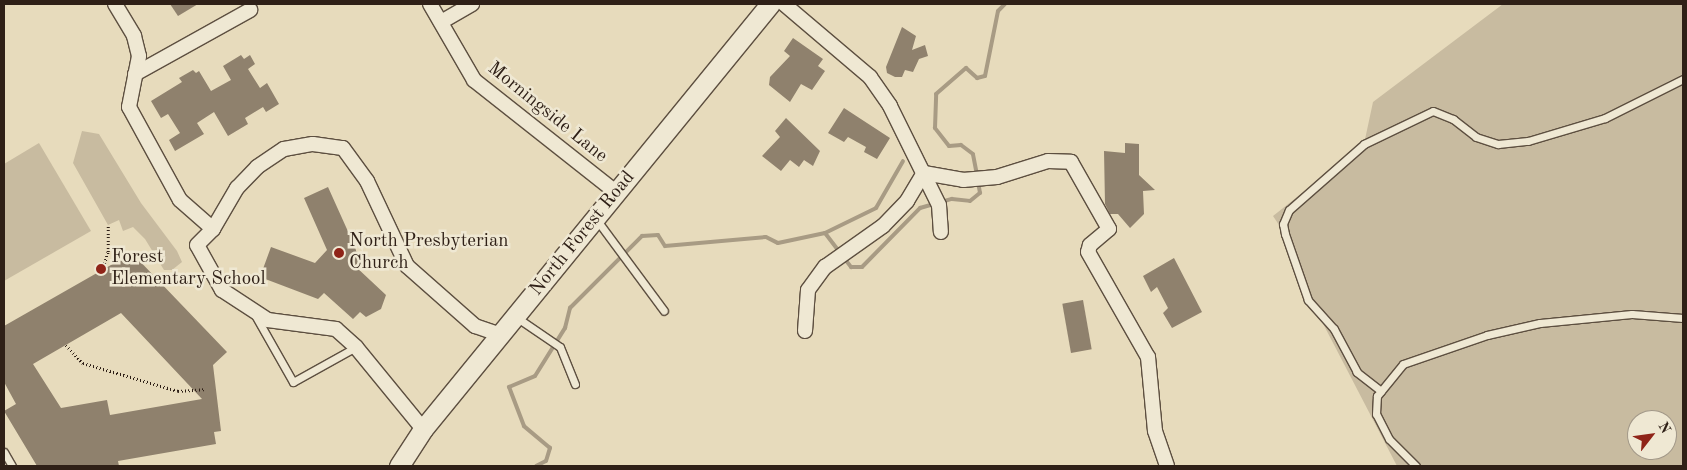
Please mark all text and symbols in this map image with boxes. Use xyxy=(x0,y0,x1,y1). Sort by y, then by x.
street label: Morningside Lane xyxy=(483,58,611,168)
street label: North Forest Road xyxy=(526,167,640,301)
place label: North Presbyterian Church xyxy=(349,231,509,275)
place label: Forest Elementary School xyxy=(111,247,266,291)
marker: North Presbyterian Church xyxy=(333,247,345,259)
marker: Forest Elementary School xyxy=(95,263,107,275)
north arrow xyxy=(1627,410,1677,460)
text: N xyxy=(1655,420,1673,436)

